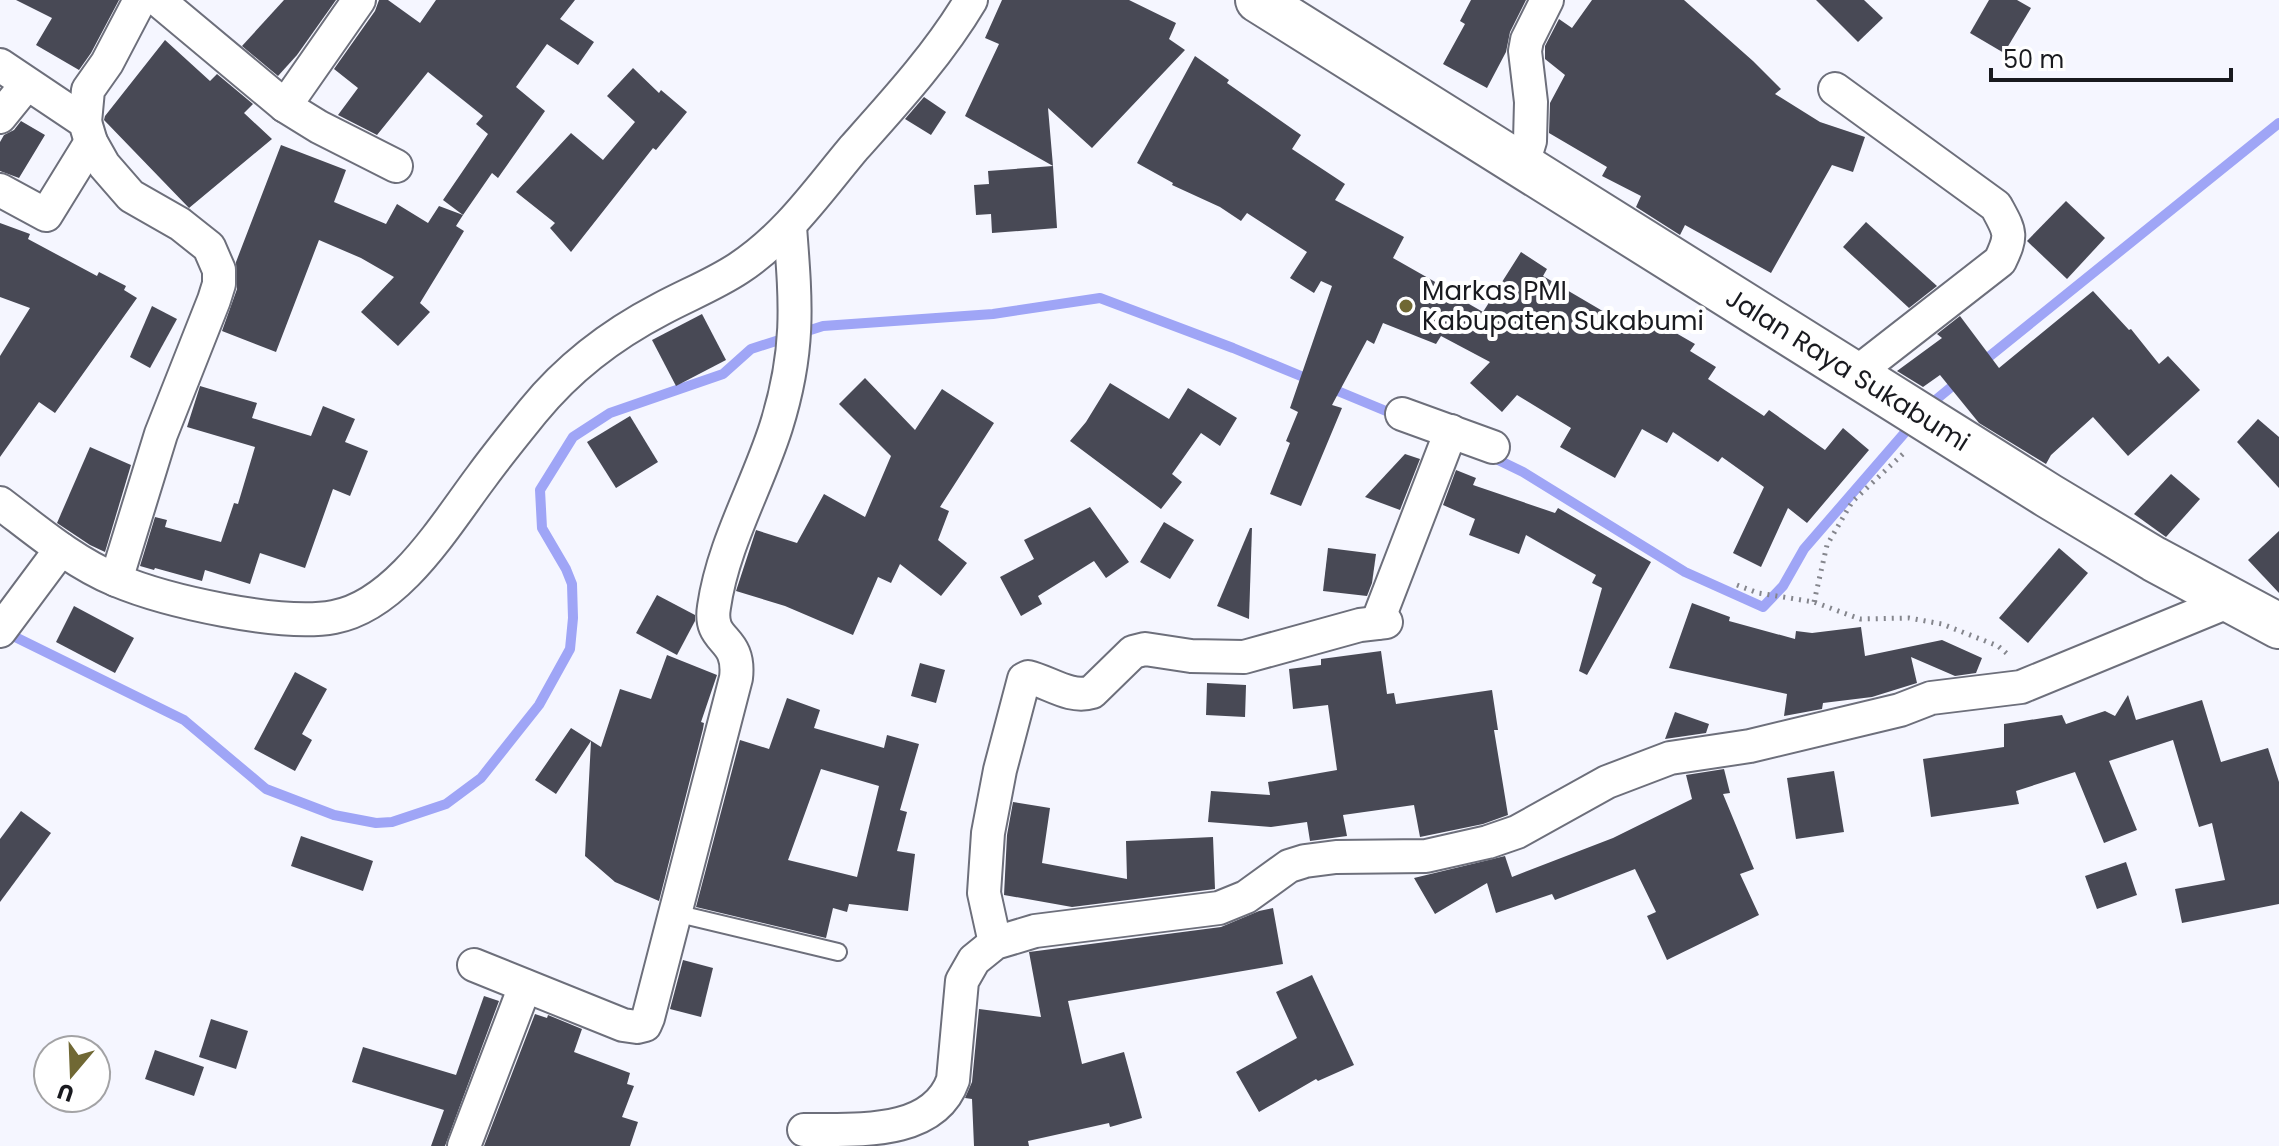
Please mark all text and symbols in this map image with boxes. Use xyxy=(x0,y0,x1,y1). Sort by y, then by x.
scale bar xyxy=(1991,32,2231,82)
text: 50 m xyxy=(2003,43,2064,76)
place label: Markas PMI Kabupaten Sukabumi xyxy=(1422,273,1704,339)
street label: Jalan Raya Sukabumi xyxy=(1719,280,1977,460)
marker: Markas PMI Kabupaten Sukabumi xyxy=(1397,297,1415,315)
north arrow xyxy=(32,1034,112,1114)
text: U xyxy=(53,1075,78,1110)

